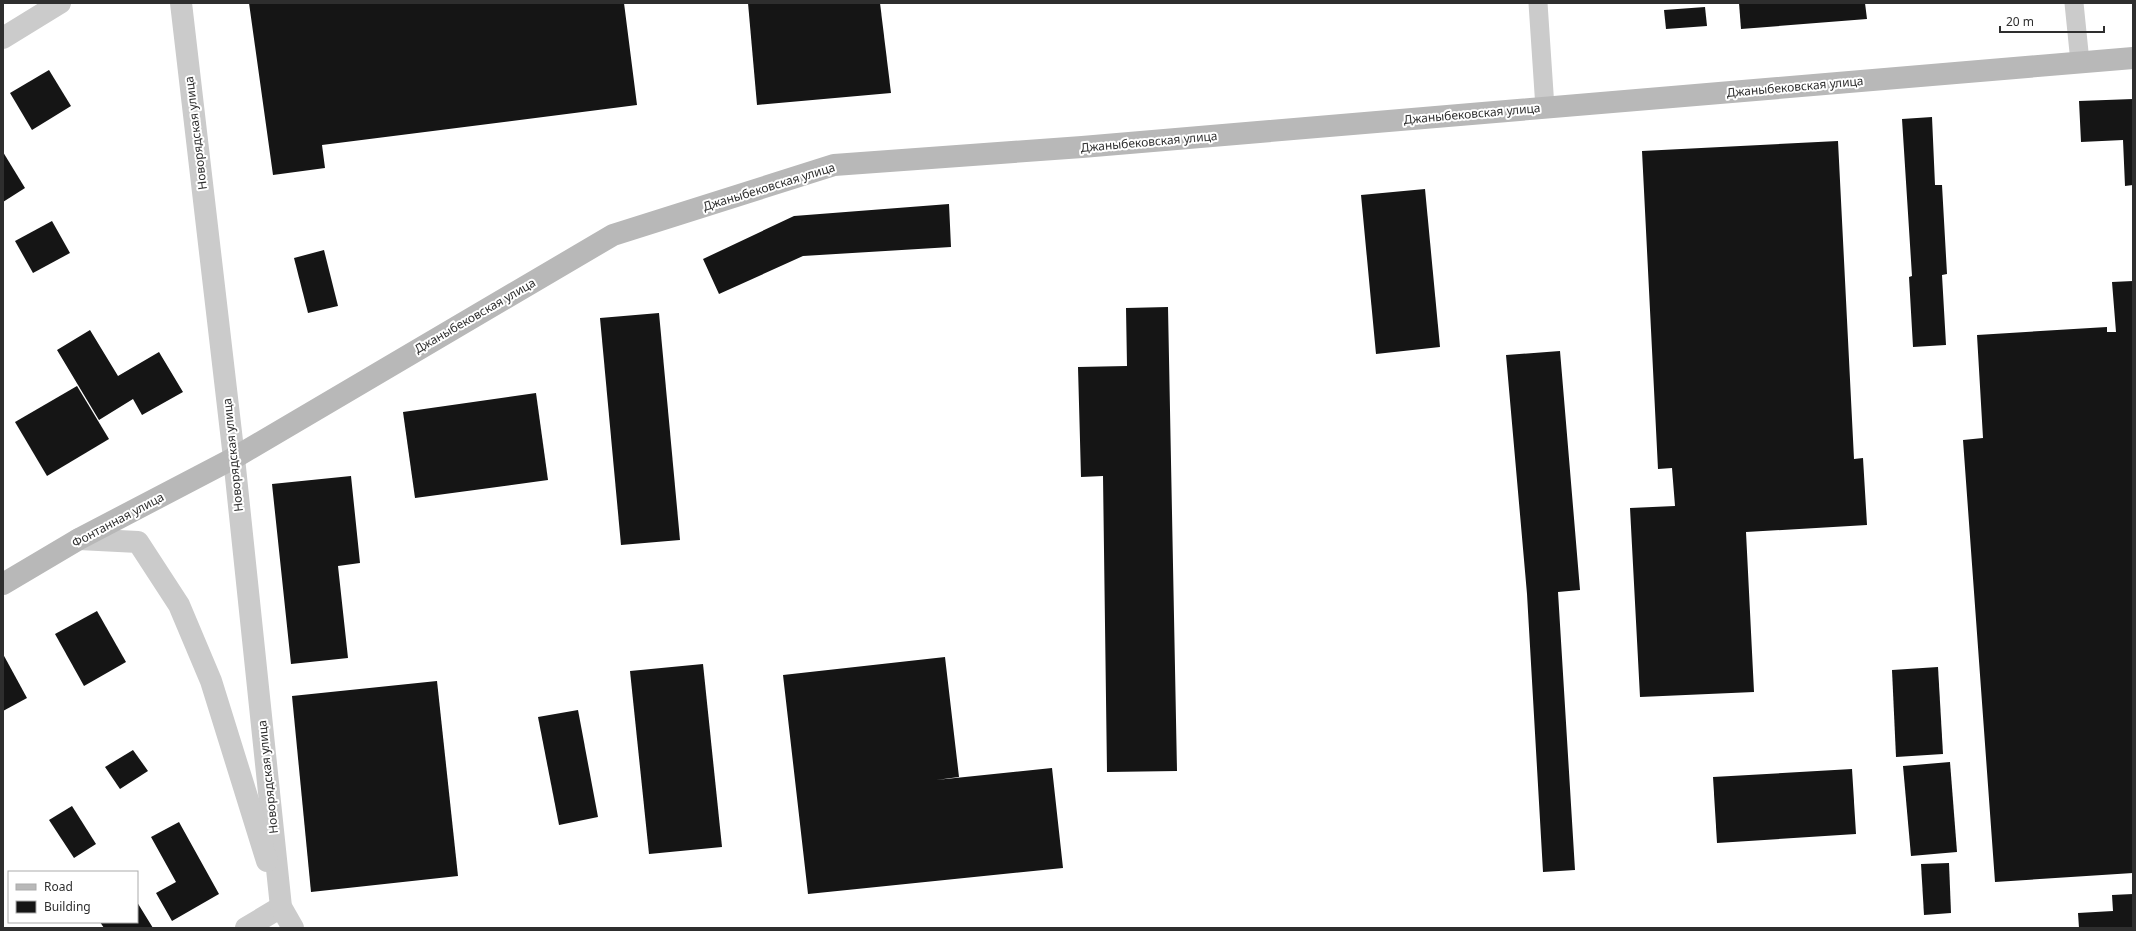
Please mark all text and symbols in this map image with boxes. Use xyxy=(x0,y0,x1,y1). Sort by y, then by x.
scale bar xyxy=(2000,8,2104,34)
text: 20 m xyxy=(2006,13,2034,30)
street label: Джаныбековская улица xyxy=(1726,72,1864,101)
street label: Новорядская улица xyxy=(180,75,211,191)
street label: Джаныбековская улица xyxy=(1403,99,1541,128)
street label: Джаныбековская улица xyxy=(1080,127,1218,156)
street label: Джаныбековская улица xyxy=(701,158,837,215)
street label: Джаныбековская улица xyxy=(411,274,538,357)
street label: Новорядская улица xyxy=(218,397,247,513)
street label: Фонтанная улица xyxy=(69,488,167,551)
street label: Новорядская улица xyxy=(253,719,282,835)
legend xyxy=(8,871,138,923)
text: Road xyxy=(44,878,73,895)
text: Building xyxy=(44,898,91,915)

